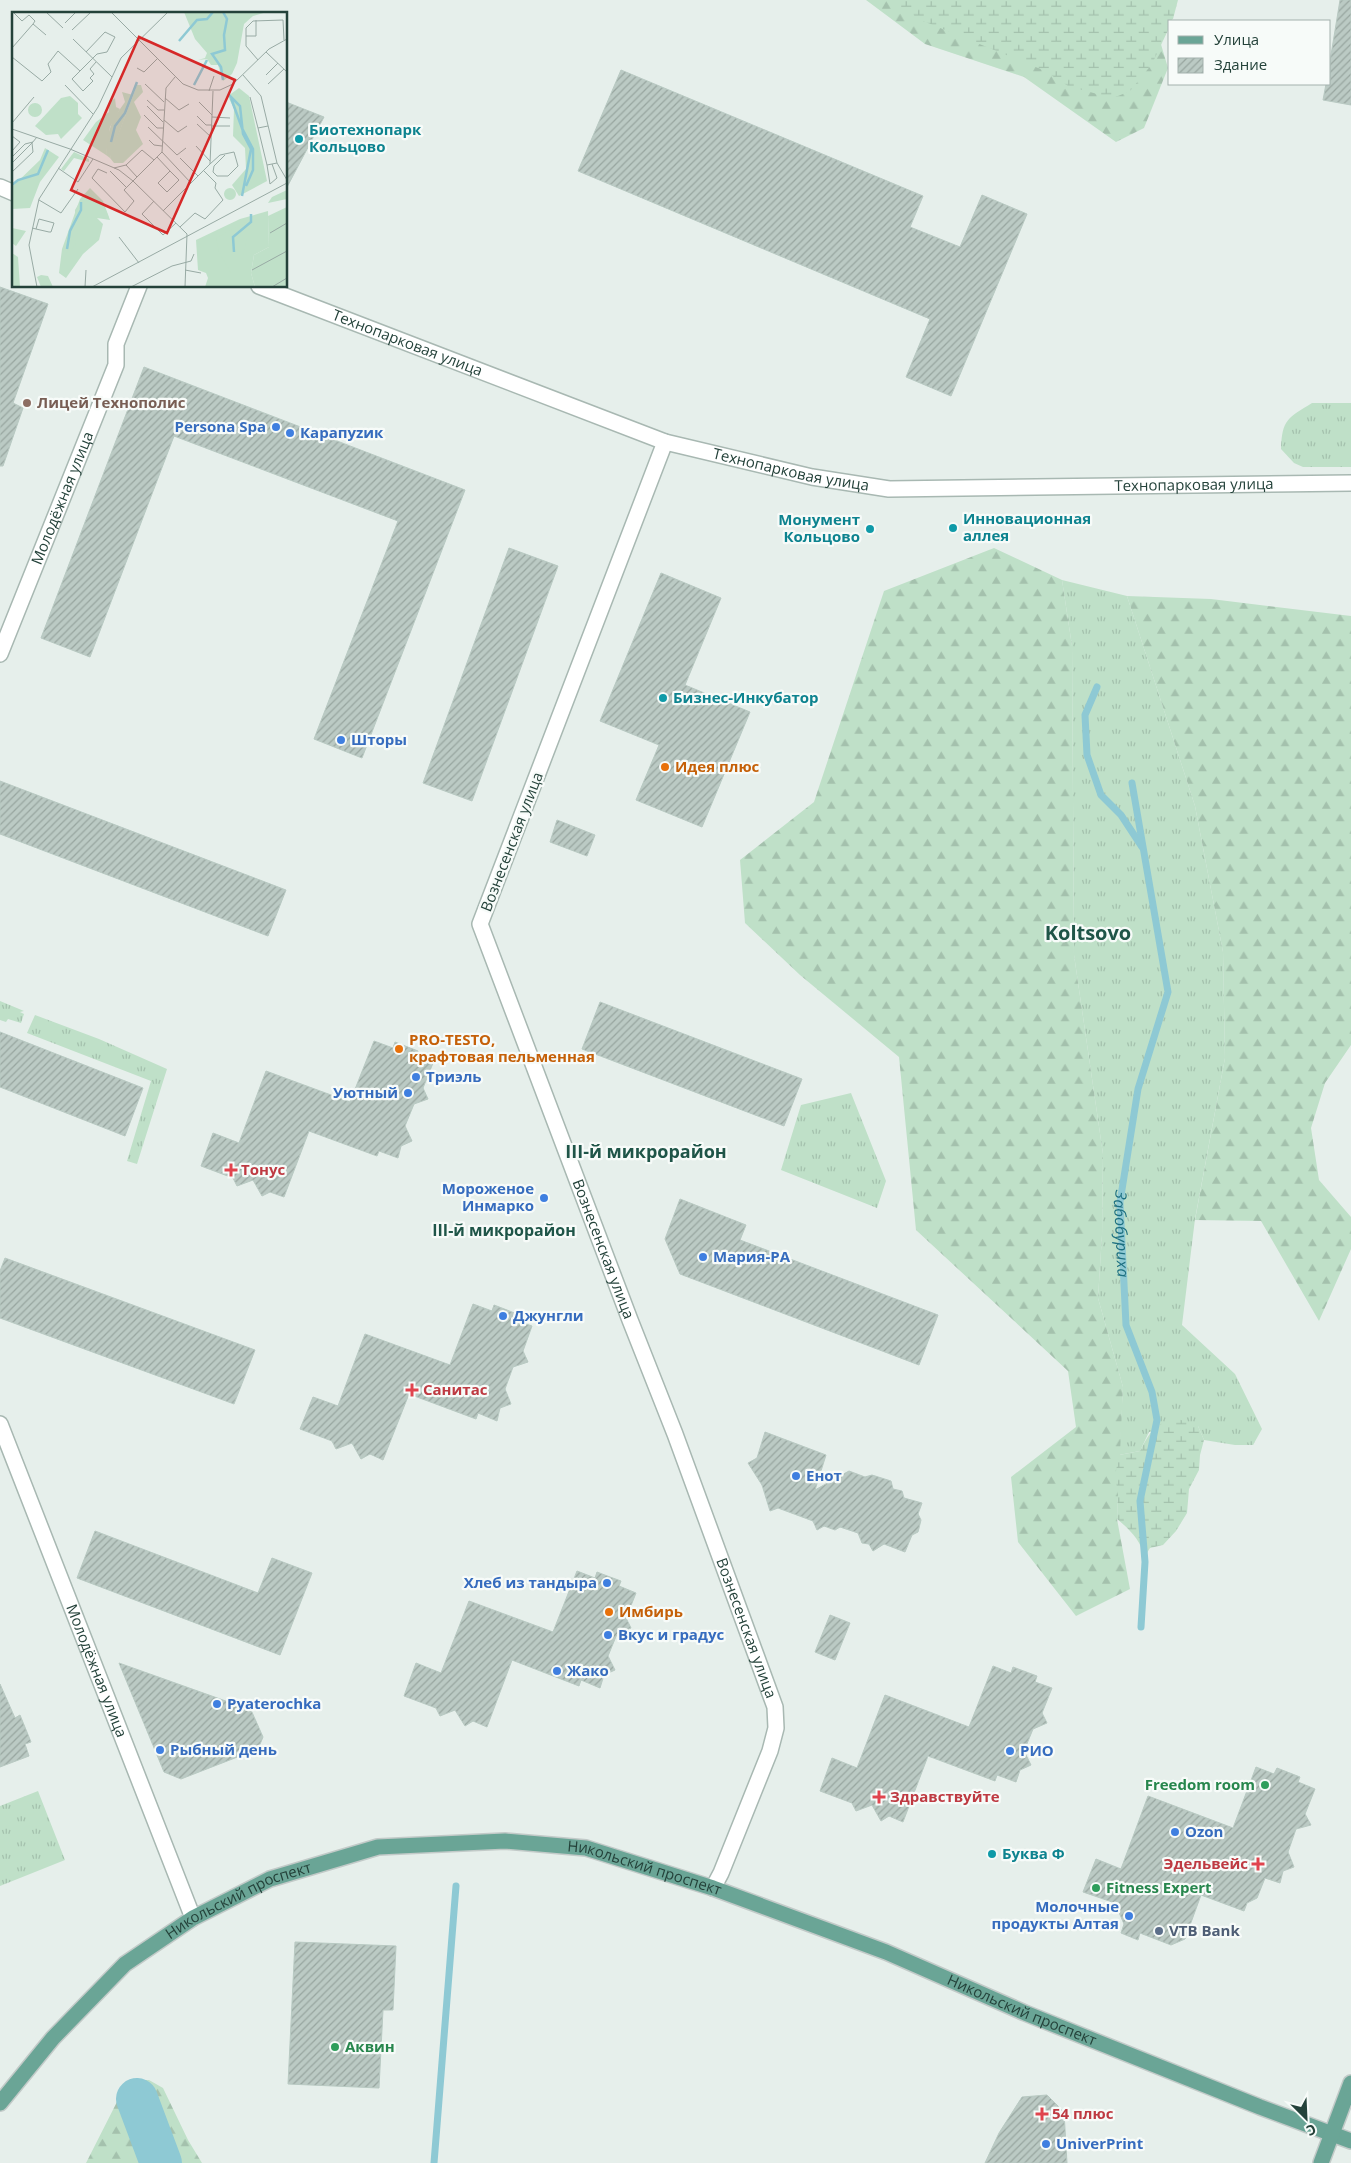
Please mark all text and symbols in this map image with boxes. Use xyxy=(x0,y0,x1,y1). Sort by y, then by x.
inset map xyxy=(12,12,288,288)
legend xyxy=(1168,20,1331,85)
text: Улица xyxy=(1214,29,1259,49)
text: Здание xyxy=(1214,54,1267,74)
place label: Биотехнопарк Кольцово xyxy=(309,119,422,156)
marker: Биотехнопарк Кольцово xyxy=(293,133,305,145)
street label: Технопарковая улица xyxy=(330,304,486,380)
place label: Лицей Технополис xyxy=(37,392,186,412)
marker: Лицей Технополис xyxy=(21,397,33,409)
place label: Persona Spa xyxy=(175,416,266,436)
marker: Persona Spa xyxy=(270,421,282,433)
place label: Карапуzик xyxy=(300,422,384,442)
marker: Карапуzик xyxy=(284,427,296,439)
street label: Молодёжная улица xyxy=(26,428,97,567)
street label: Технопарковая улица xyxy=(711,443,871,495)
street label: Технопарковая улица xyxy=(1114,473,1274,495)
place label: Инновационная аллея xyxy=(963,508,1091,545)
place label: Монумент Кольцово xyxy=(778,509,860,546)
marker: Инновационная аллея xyxy=(947,522,959,534)
marker: Монумент Кольцово xyxy=(864,523,876,535)
place label: Бизнес-Инкубатор xyxy=(673,687,819,707)
marker: Бизнес-Инкубатор xyxy=(657,692,669,704)
place label: Шторы xyxy=(351,729,407,749)
marker: Шторы xyxy=(335,734,347,746)
place label: Идея плюс xyxy=(675,756,760,776)
marker: Идея плюс xyxy=(659,761,671,773)
street label: Вознесенская улица xyxy=(475,769,547,914)
district label: Koltsovo xyxy=(1045,919,1131,946)
place label: PRO-TESTO, крафтовая пельменная xyxy=(409,1029,595,1066)
marker: PRO-TESTO, крафтовая пельменная xyxy=(393,1043,405,1055)
place label: Триэль xyxy=(426,1066,482,1086)
marker: Триэль xyxy=(410,1071,422,1083)
place label: Уютный xyxy=(333,1082,398,1102)
marker: Уютный xyxy=(402,1087,414,1099)
district label: III-й микрорайон xyxy=(565,1139,727,1163)
place label: Тонус xyxy=(241,1159,285,1179)
marker: Тонус xyxy=(225,1164,237,1176)
street label: Вознесенская улица xyxy=(569,1176,640,1322)
place label: Мороженое Инмарко xyxy=(442,1178,534,1215)
water label: Забобуриха xyxy=(1109,1188,1135,1278)
marker: Мороженое Инмарко xyxy=(538,1192,550,1204)
district label: III-й микрорайон xyxy=(432,1219,576,1241)
place label: Мария-РА xyxy=(713,1246,791,1266)
marker: Мария-РА xyxy=(697,1251,709,1263)
place label: Джунгли xyxy=(513,1305,584,1325)
marker: Джунгли xyxy=(497,1310,509,1322)
place label: Санитас xyxy=(423,1379,488,1399)
marker: Санитас xyxy=(405,1383,419,1397)
place label: Енот xyxy=(806,1465,842,1485)
marker: Енот xyxy=(790,1470,802,1482)
street label: Вознесенская улица xyxy=(712,1555,782,1701)
place label: Хлеб из тандыра xyxy=(464,1572,597,1592)
marker: Хлеб из тандыра xyxy=(601,1577,613,1589)
street label: Молодёжная улица xyxy=(62,1601,132,1740)
place label: Имбирь xyxy=(619,1601,683,1621)
marker: Имбирь xyxy=(603,1606,615,1618)
place label: Вкус и градус xyxy=(618,1624,724,1644)
marker: Вкус и градус xyxy=(602,1629,614,1641)
place label: Жако xyxy=(567,1660,609,1680)
marker: Жако xyxy=(551,1665,563,1677)
place label: Pyaterochka xyxy=(227,1693,321,1713)
marker: Pyaterochka xyxy=(211,1698,223,1710)
place label: Рыбный день xyxy=(170,1739,277,1759)
place label: РИО xyxy=(1020,1740,1054,1760)
marker: Рыбный день xyxy=(154,1744,166,1756)
marker: РИО xyxy=(1004,1745,1016,1757)
place label: Freedom room xyxy=(1145,1774,1255,1794)
marker: Freedom room xyxy=(1259,1779,1271,1791)
place label: Здравствуйте xyxy=(890,1786,1000,1806)
marker: Здравствуйте xyxy=(872,1790,886,1804)
place label: Ozon xyxy=(1185,1821,1223,1841)
marker: Ozon xyxy=(1169,1826,1181,1838)
street label: Никольский проспект xyxy=(567,1835,725,1899)
place label: Буква Ф xyxy=(1002,1843,1065,1863)
marker: Буква Ф xyxy=(986,1848,998,1860)
place label: Эдельвейс xyxy=(1164,1853,1248,1873)
street label: Никольский проспект xyxy=(161,1856,313,1943)
marker: Эдельвейс xyxy=(1252,1858,1264,1870)
place label: Fitness Expert xyxy=(1106,1877,1212,1897)
marker: Fitness Expert xyxy=(1090,1882,1102,1894)
place label: Молочные продукты Алтая xyxy=(991,1896,1119,1933)
marker: Молочные продукты Алтая xyxy=(1123,1910,1135,1922)
place label: VTB Bank xyxy=(1169,1920,1240,1940)
marker: VTB Bank xyxy=(1153,1925,1165,1937)
street label: Никольский проспект xyxy=(944,1969,1100,2050)
place label: Аквин xyxy=(345,2036,395,2056)
marker: Аквин xyxy=(329,2041,341,2053)
north arrow xyxy=(1281,2093,1331,2143)
place label: 54 плюс xyxy=(1052,2103,1114,2123)
marker: 54 плюс xyxy=(1036,2108,1048,2120)
text: С xyxy=(1303,2120,1319,2141)
place label: UniverPrint xyxy=(1056,2133,1144,2153)
marker: UniverPrint xyxy=(1040,2138,1052,2150)

